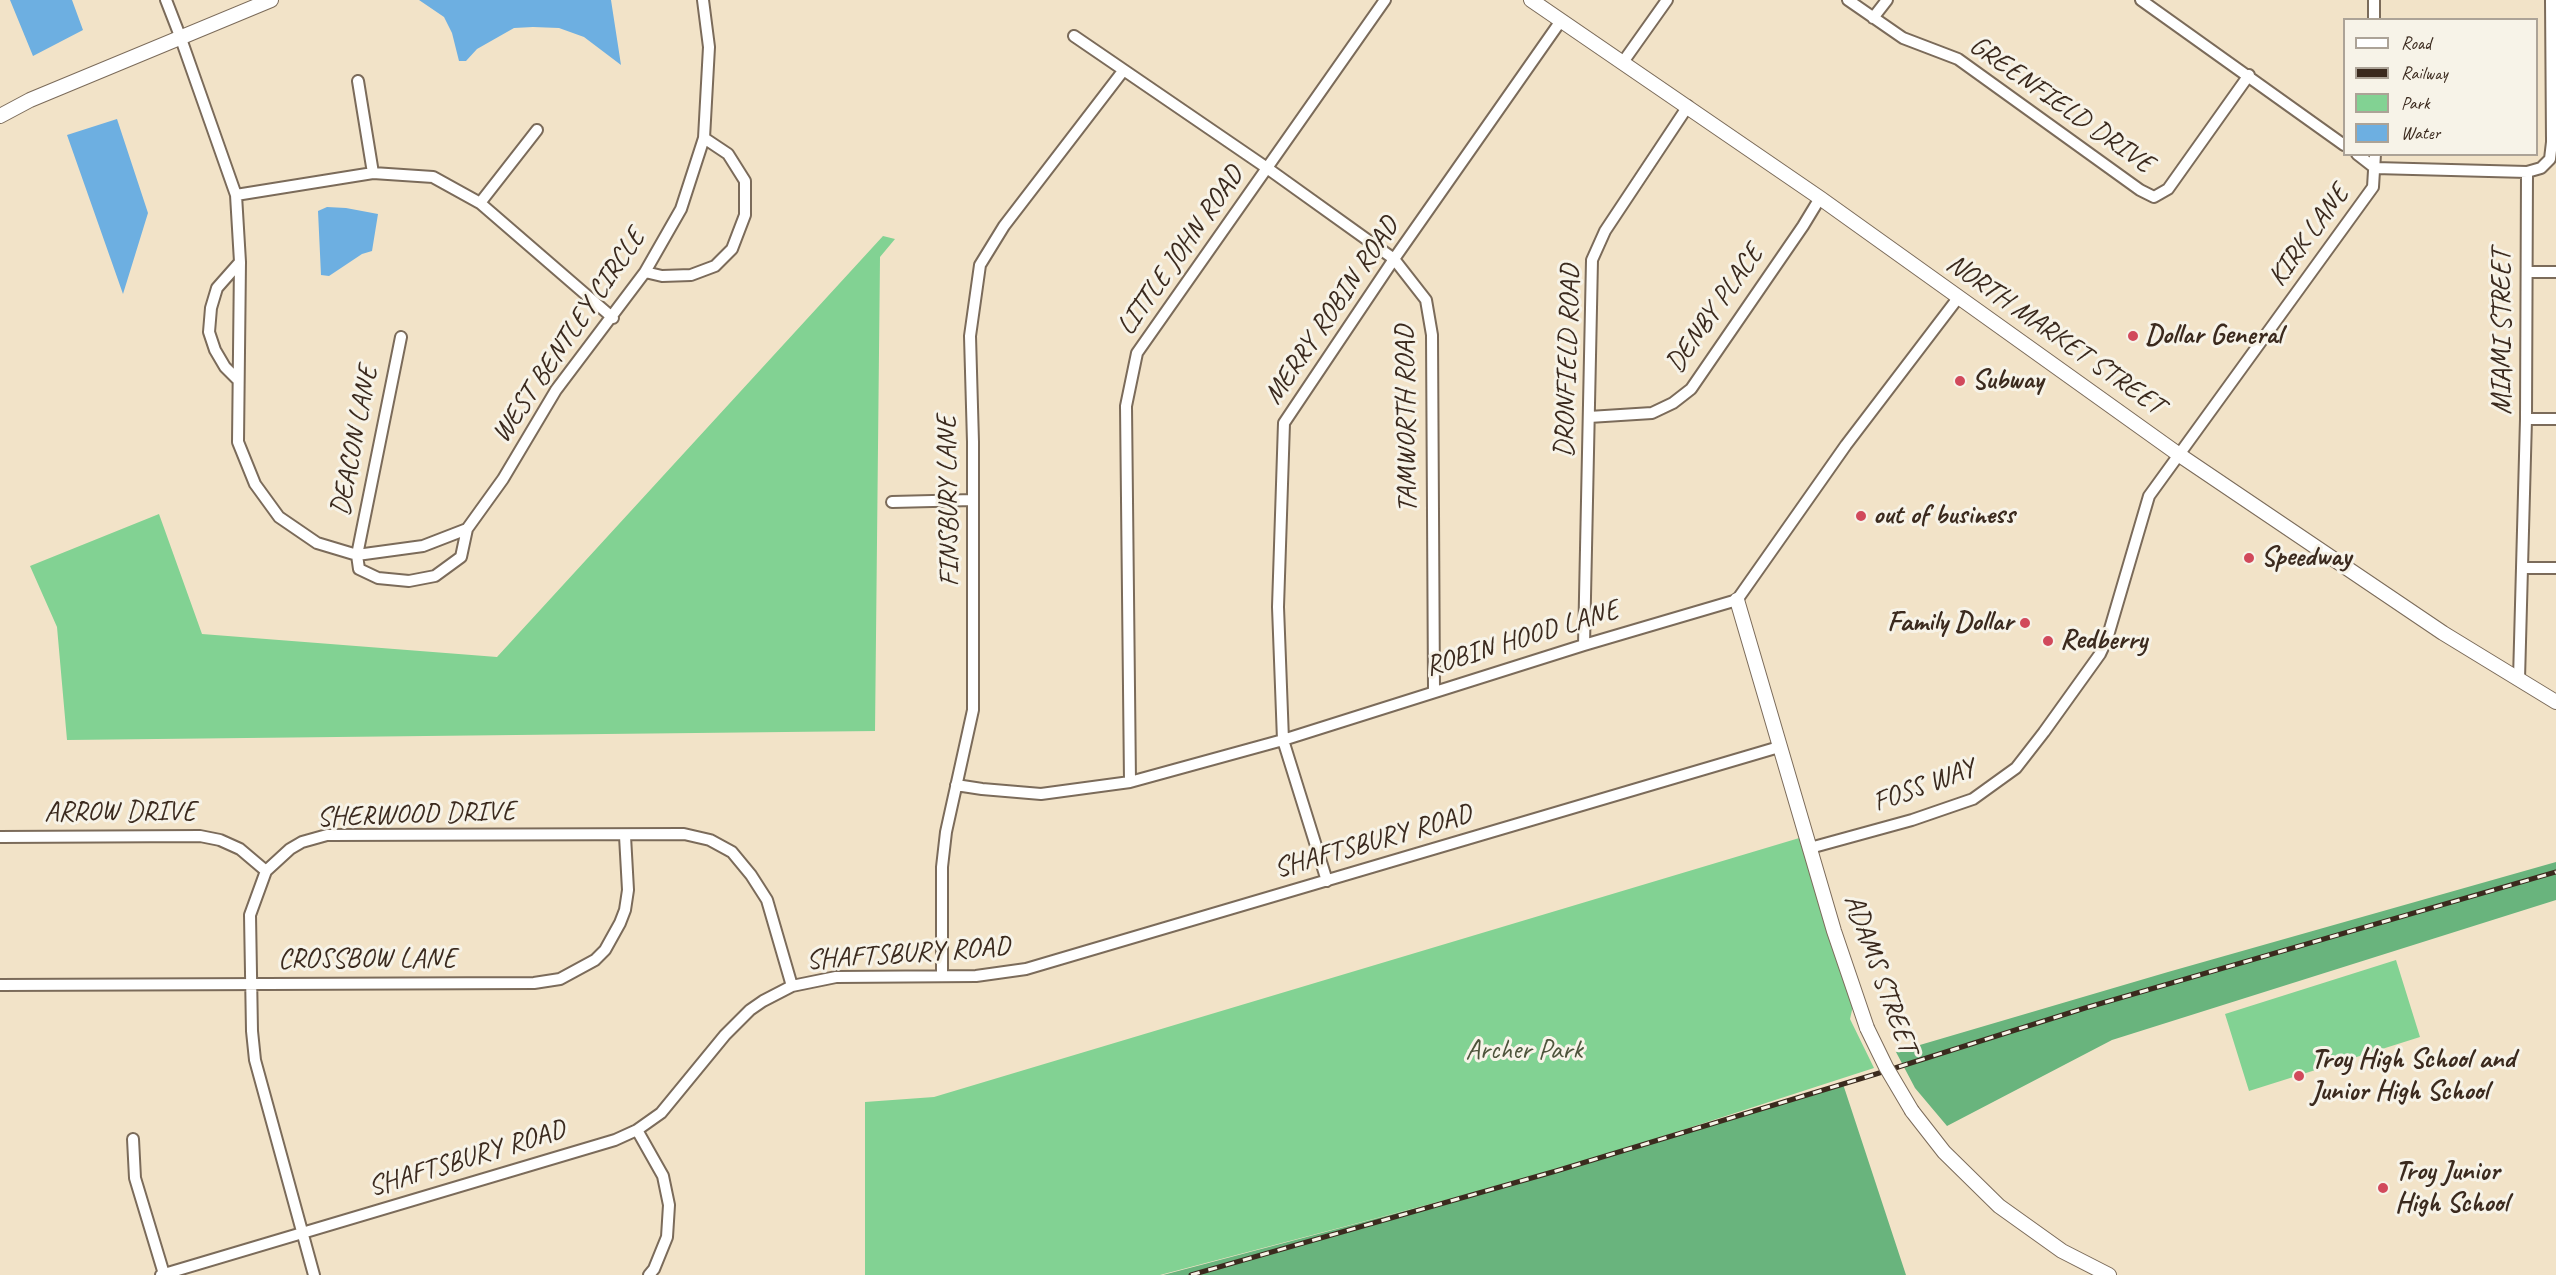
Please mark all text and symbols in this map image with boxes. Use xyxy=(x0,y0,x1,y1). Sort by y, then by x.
legend xyxy=(2343,18,2538,156)
street label: GREENFIELD DRIVE xyxy=(1962,29,2160,181)
text: Road xyxy=(2401,32,2431,54)
text: Railway xyxy=(2401,62,2448,84)
text: Park xyxy=(2401,92,2430,114)
text: Water xyxy=(2401,122,2440,144)
street label: LITTLE JOHN ROAD xyxy=(1110,160,1252,342)
street label: KIRK LANE xyxy=(2261,179,2357,293)
street label: MERRY ROBIN ROAD xyxy=(1257,211,1407,411)
street label: WEST BENTLEY CIRCLE xyxy=(485,223,653,449)
street label: DENBY PLACE xyxy=(1659,239,1771,379)
street label: NORTH MARKET STREET xyxy=(1940,247,2170,423)
street label: MIAMI STREET xyxy=(2486,249,2520,415)
street label: DRONFIELD ROAD xyxy=(1548,264,1588,458)
place label: Dollar General xyxy=(2145,319,2282,353)
street label: TAMWORTH ROAD xyxy=(1389,325,1425,513)
marker: Dollar General xyxy=(2126,329,2140,343)
street label: DEACON LANE xyxy=(324,363,386,519)
place label: Subway xyxy=(1972,364,2043,398)
marker: Subway xyxy=(1953,374,1967,388)
street label: FINSBURY LANE xyxy=(931,415,967,587)
place label: out of business xyxy=(1873,499,2014,533)
marker: out of business xyxy=(1854,509,1868,523)
place label: Speedway xyxy=(2261,541,2351,575)
marker: Speedway xyxy=(2242,551,2256,565)
street label: ROBIN HOOD LANE xyxy=(1421,594,1623,684)
place label: Family Dollar xyxy=(1887,606,2013,640)
marker: Family Dollar xyxy=(2018,616,2032,630)
place label: Redberry xyxy=(2060,624,2147,658)
marker: Redberry xyxy=(2041,634,2055,648)
street label: FOSS WAY xyxy=(1868,752,1980,820)
street label: SHERWOOD DRIVE xyxy=(316,795,516,835)
street label: ARROW DRIVE xyxy=(44,796,196,830)
street label: SHAFTSBURY ROAD xyxy=(1270,798,1476,886)
street label: ADAMS STREET xyxy=(1836,890,1924,1058)
street label: SHAFTSBURY ROAD xyxy=(805,930,1011,978)
street label: CROSSBOW LANE xyxy=(278,943,456,977)
park label: Archer Park xyxy=(1466,1034,1582,1068)
place label: Troy High School and Junior High School xyxy=(2311,1043,2515,1109)
marker: Troy High School and Junior High School xyxy=(2292,1069,2306,1083)
street label: SHAFTSBURY ROAD xyxy=(364,1113,570,1205)
place label: Troy Junior High School xyxy=(2395,1155,2508,1221)
marker: Troy Junior High School xyxy=(2376,1181,2390,1195)

